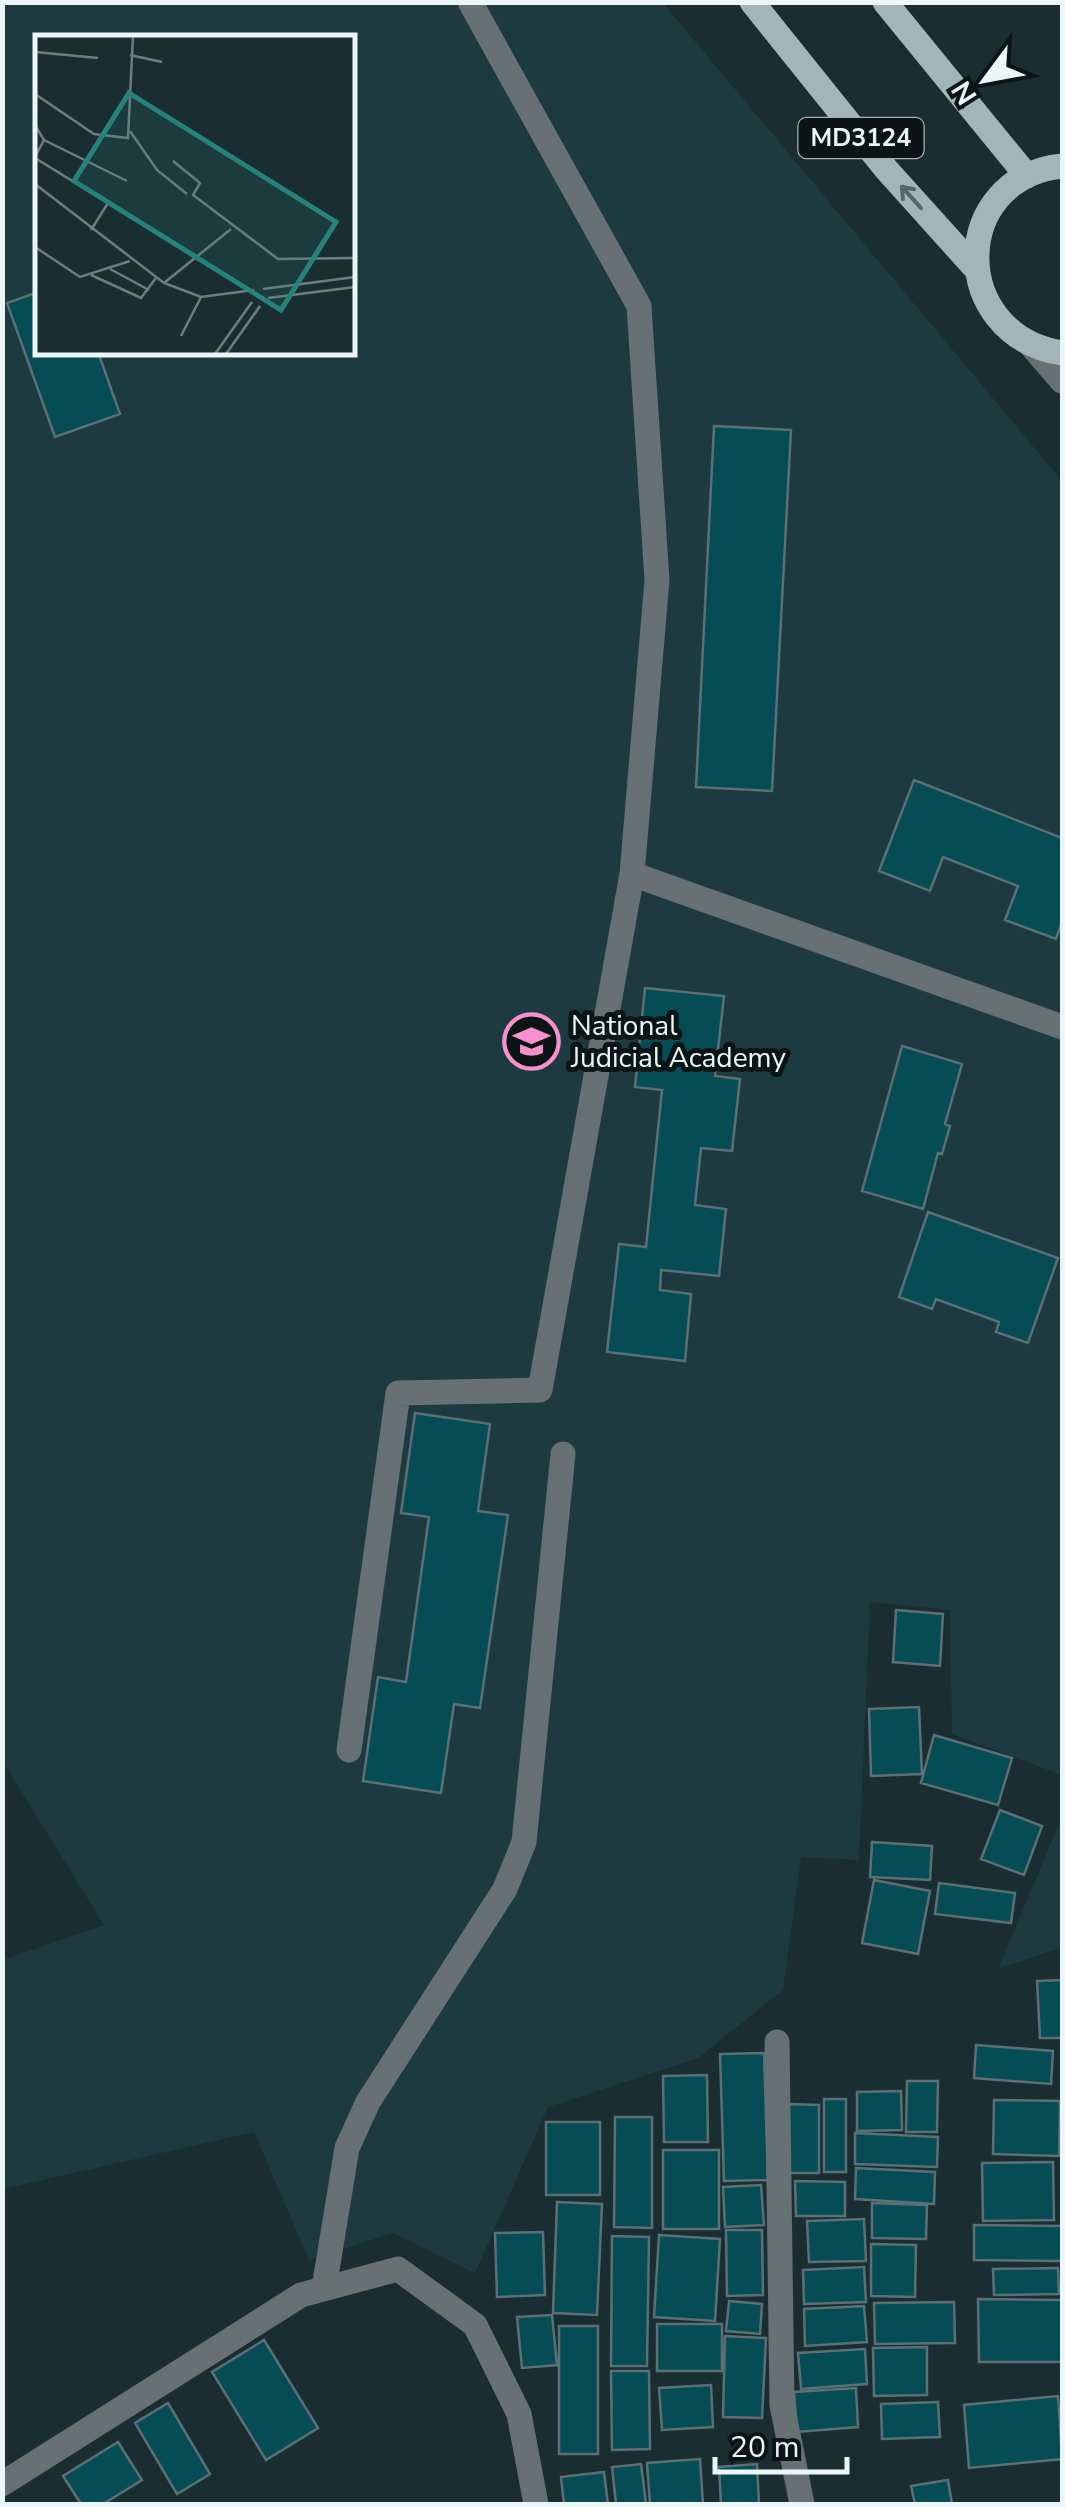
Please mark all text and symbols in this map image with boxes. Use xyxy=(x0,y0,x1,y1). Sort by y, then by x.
north arrow xyxy=(935,30,1035,130)
inset map xyxy=(35,35,355,355)
text: N xyxy=(943,74,986,112)
road number: MD3124 xyxy=(798,118,924,158)
one-way arrow xyxy=(900,185,923,210)
place label: National Judicial Academy xyxy=(570,1007,786,1077)
school or university icon: National Judicial Academy xyxy=(502,1012,562,1072)
scale bar xyxy=(715,2412,848,2474)
text: 20 m xyxy=(730,2427,799,2468)

